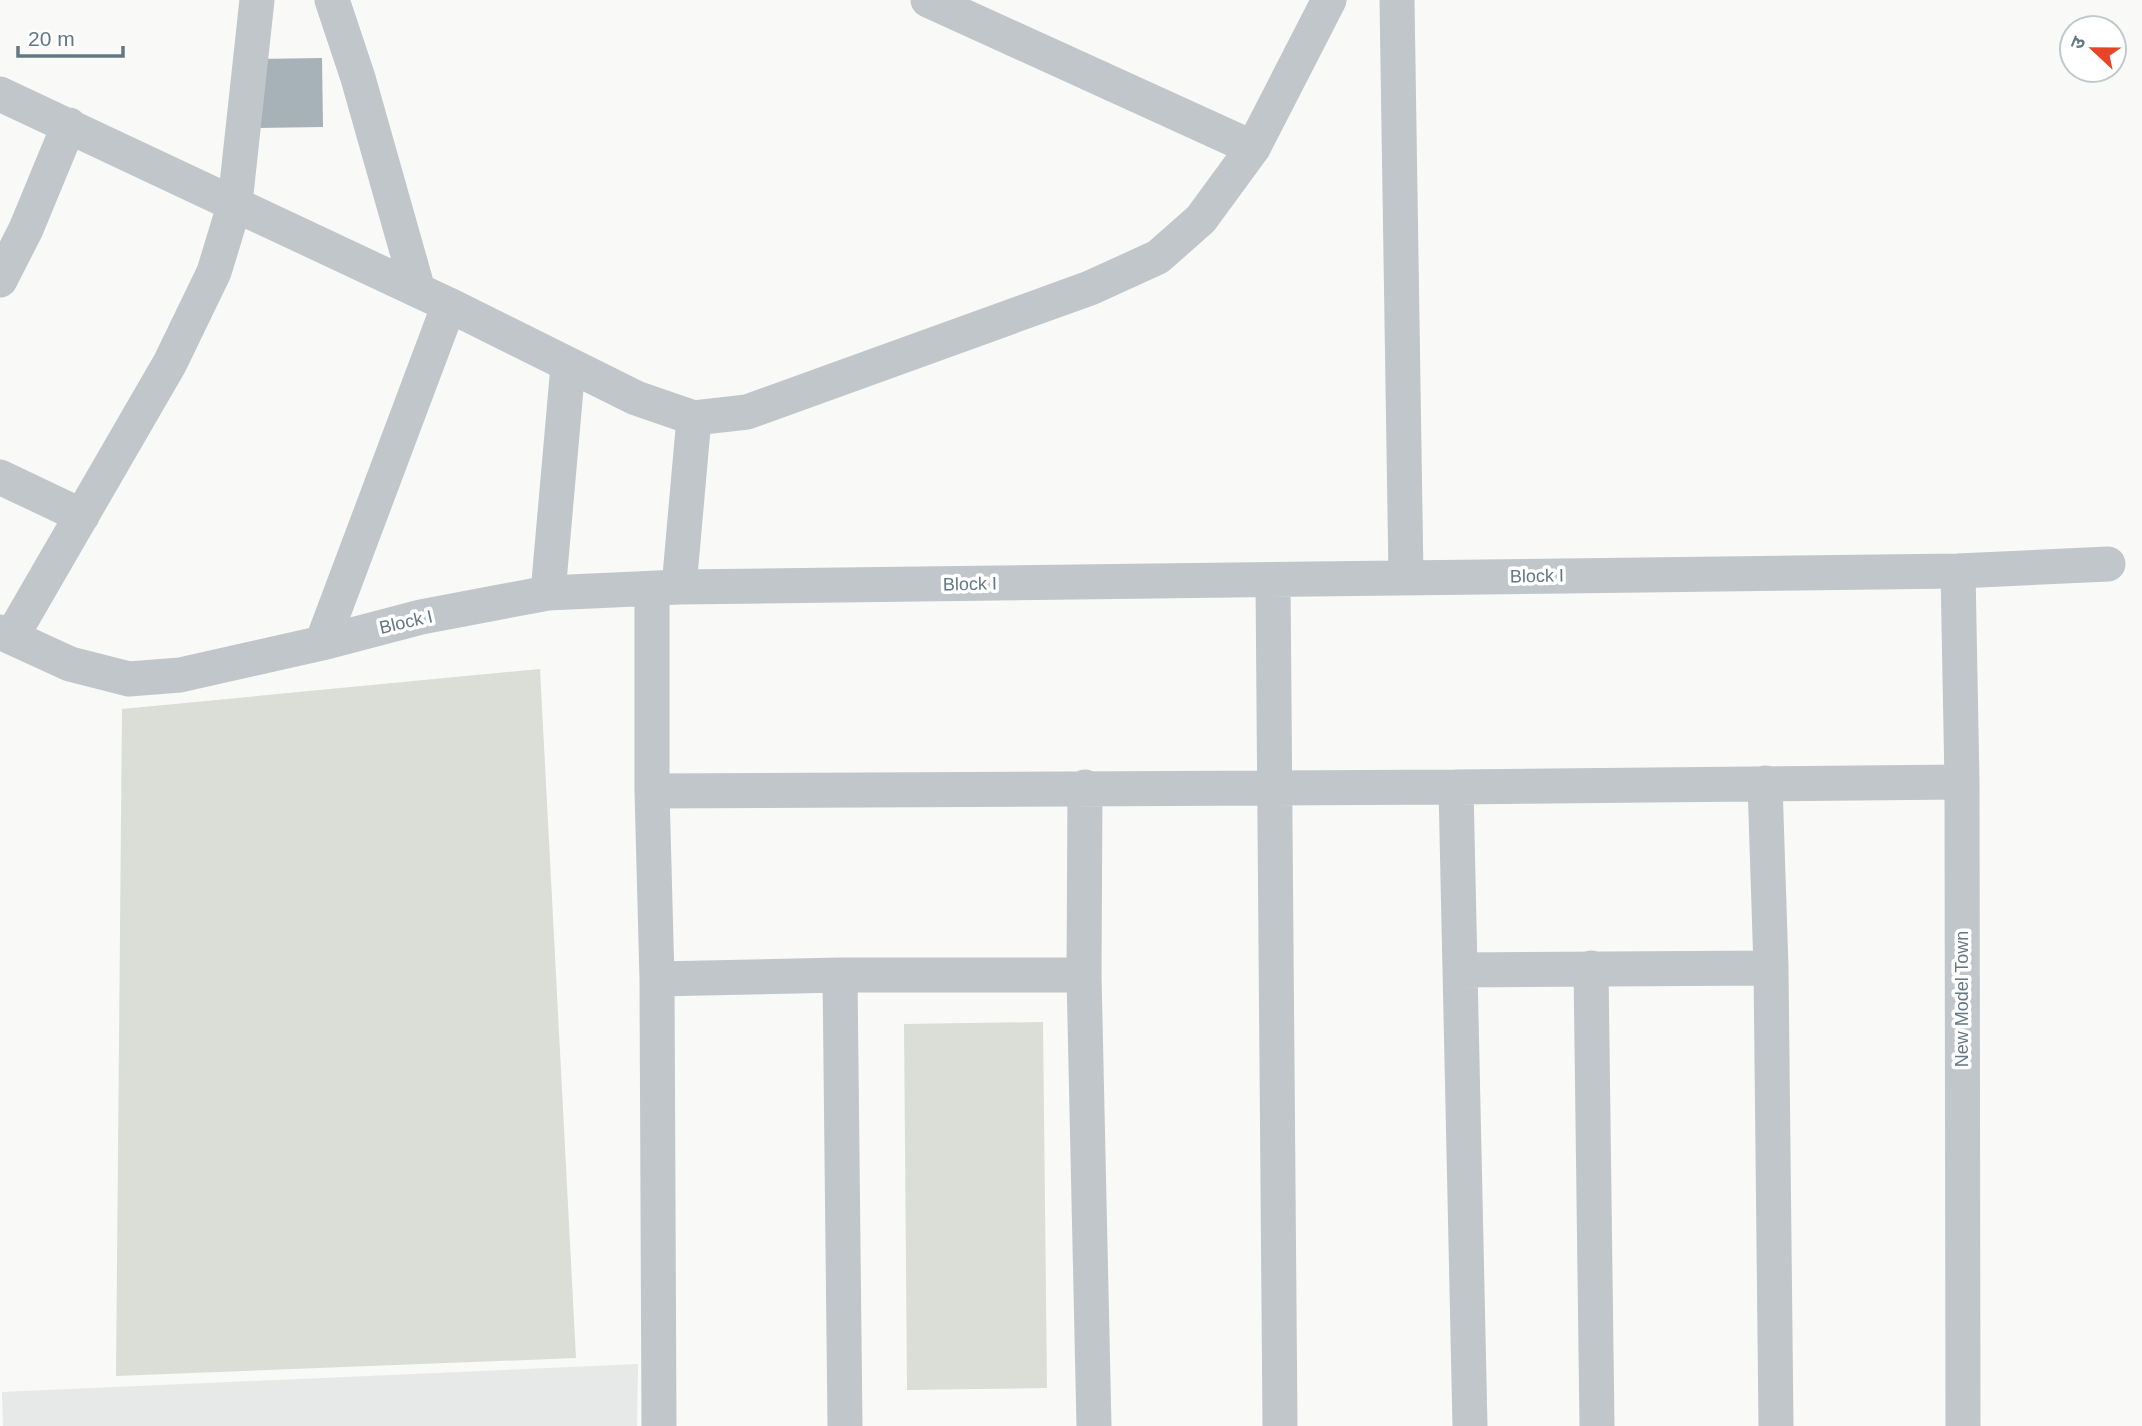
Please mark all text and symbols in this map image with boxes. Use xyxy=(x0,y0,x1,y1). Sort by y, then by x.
scale bar xyxy=(18,14,122,58)
north arrow xyxy=(2058,14,2128,84)
text: 20 m xyxy=(28,27,75,50)
text: उ xyxy=(2066,33,2090,52)
street label: Block I xyxy=(1510,566,1564,586)
street label: Block I xyxy=(943,574,997,594)
street label: Block I xyxy=(377,606,435,638)
street label: New Model Town xyxy=(1952,931,1972,1067)

